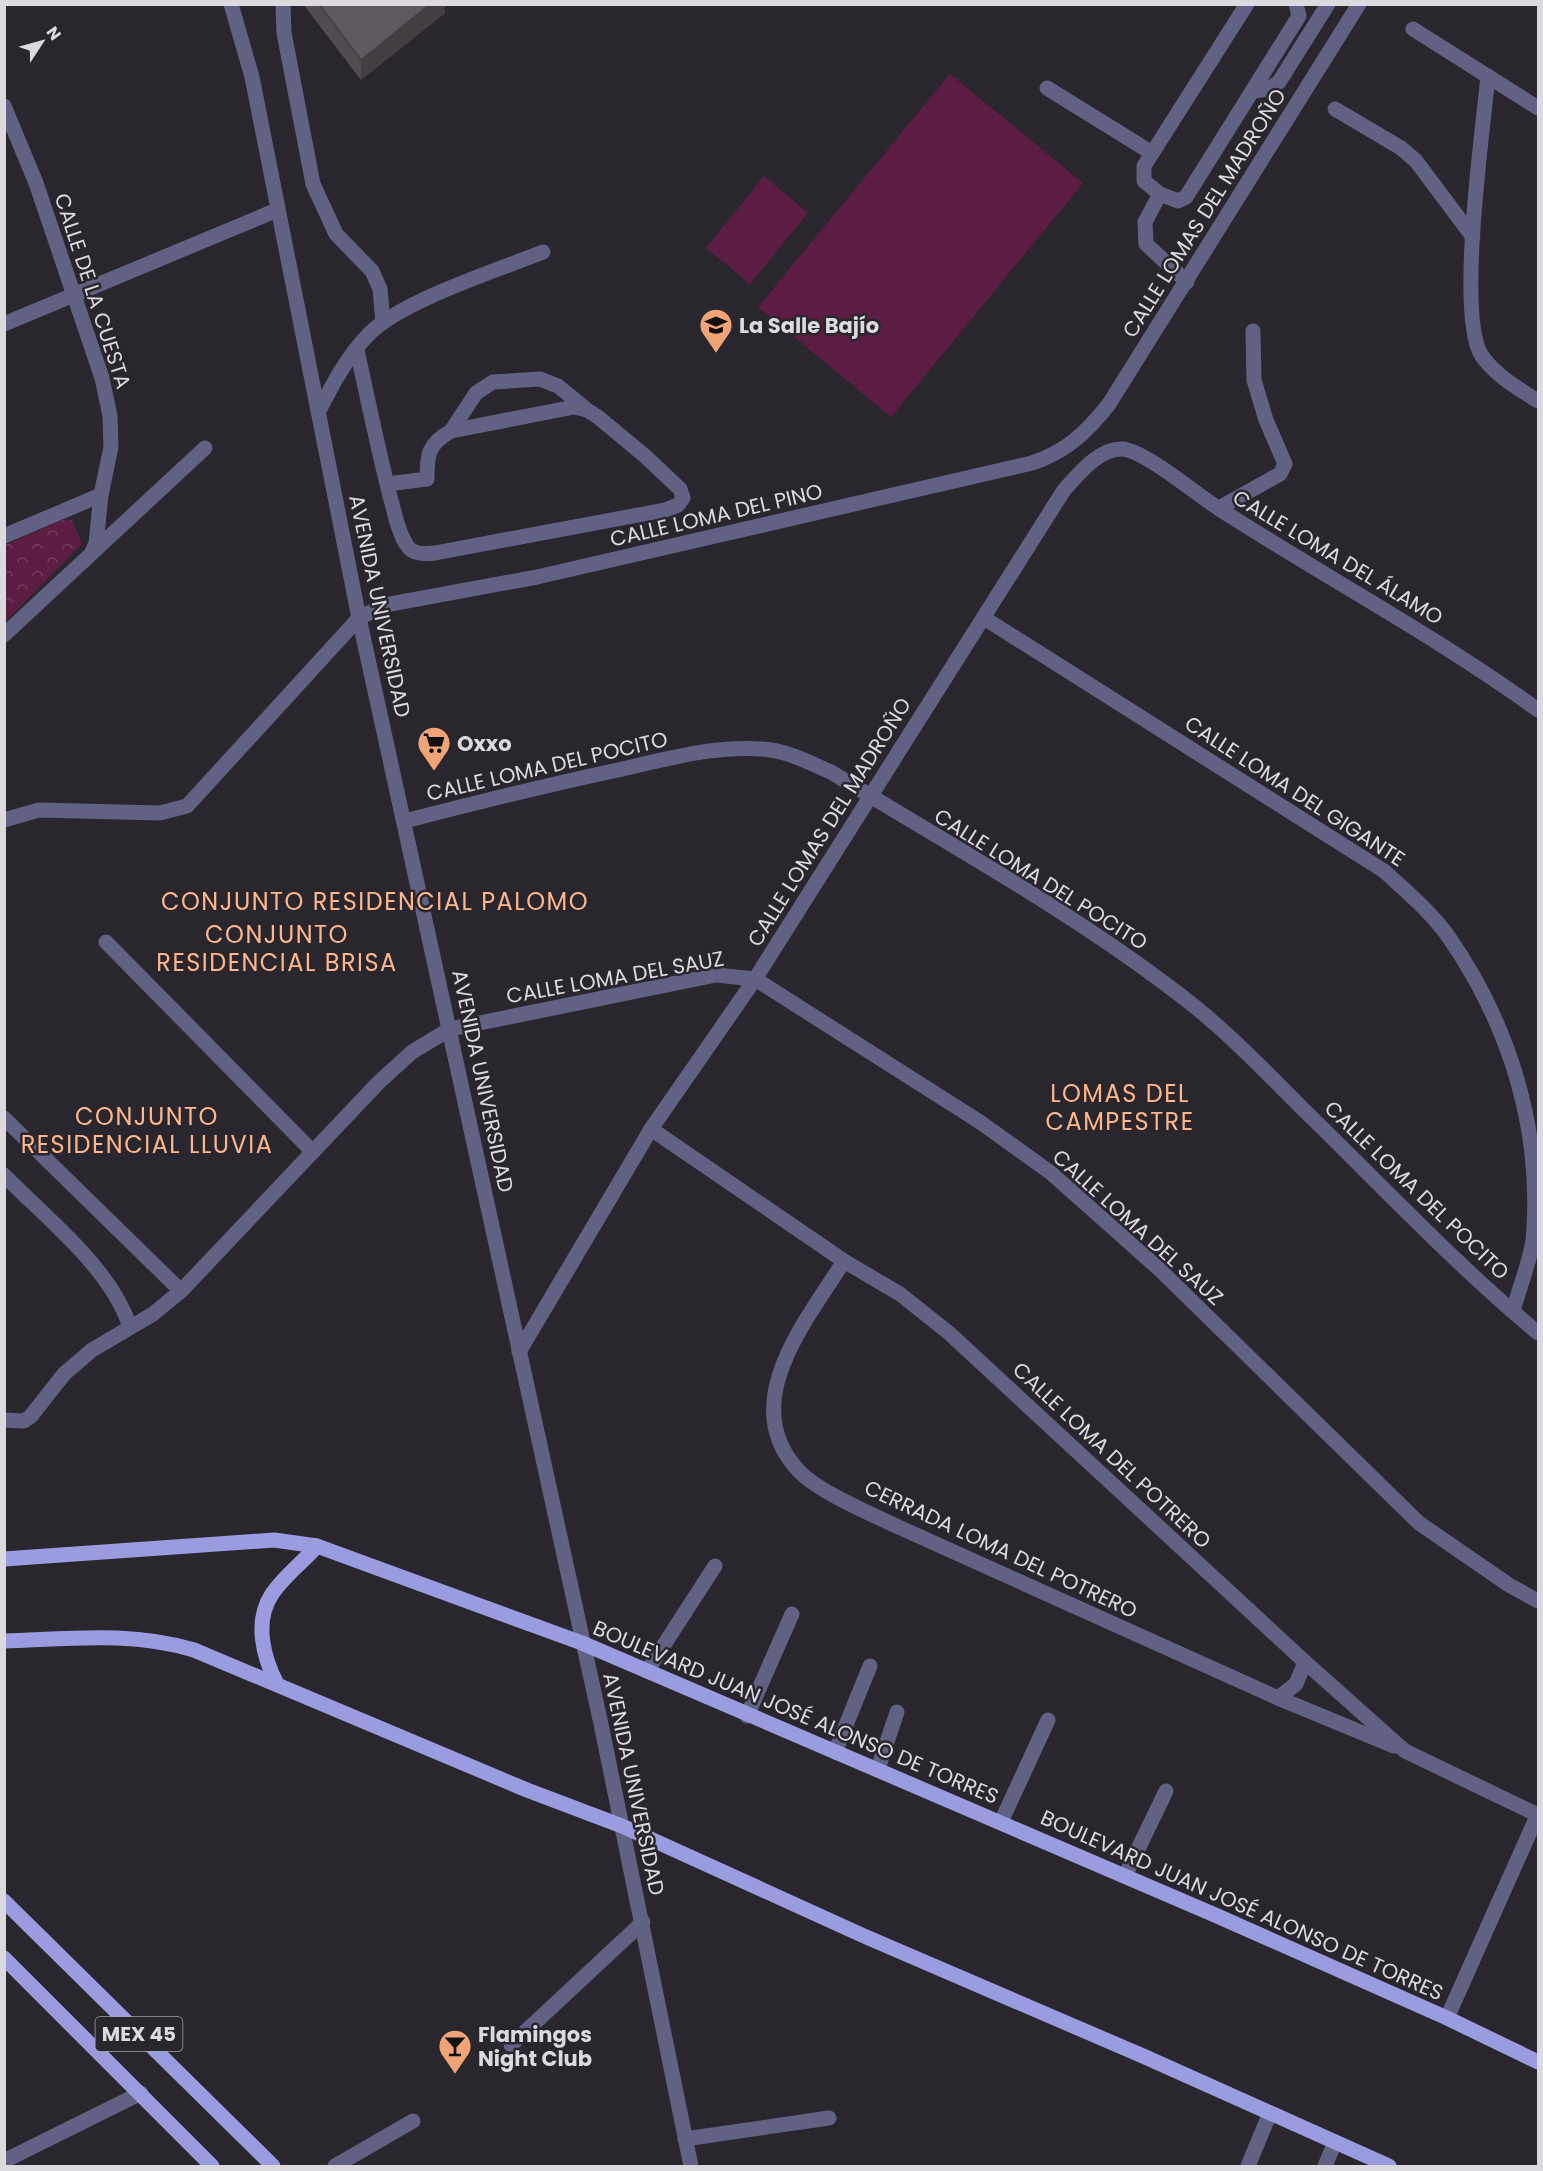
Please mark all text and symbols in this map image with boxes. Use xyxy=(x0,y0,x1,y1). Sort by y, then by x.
north arrow xyxy=(12,12,72,72)
text: N xyxy=(41,22,67,45)
street label: CALLE LOMAS DEL MADROÑO xyxy=(1115,83,1293,343)
street label: CALLE DE LA CUESTA xyxy=(48,190,138,392)
school or university icon: La Salle Bajío xyxy=(698,307,734,354)
place label: La Salle Bajío xyxy=(739,311,879,340)
street label: CALLE LOMA DEL PINO xyxy=(607,476,825,554)
street label: CALLE LOMA DEL ÁLAMO xyxy=(1227,483,1449,631)
street label: AVENIDA UNIVERSIDAD xyxy=(342,492,418,720)
street label: CALLE LOMAS DEL MADROÑO xyxy=(740,692,918,952)
street label: CALLE LOMA DEL GIGANTE xyxy=(1179,709,1411,873)
street label: CALLE LOMA DEL POCITO xyxy=(424,724,670,808)
supermarket icon: Oxxo xyxy=(416,725,452,772)
place label: Oxxo xyxy=(457,729,512,758)
street label: CALLE LOMA DEL POCITO xyxy=(929,801,1153,957)
district label: CONJUNTO RESIDENCIAL PALOMO xyxy=(161,885,589,918)
district label: CONJUNTO RESIDENCIAL BRISA xyxy=(156,918,398,979)
street label: CALLE LOMA DEL SAUZ xyxy=(504,944,726,1010)
street label: AVENIDA UNIVERSIDAD xyxy=(445,967,521,1195)
district label: LOMAS DEL CAMPESTRE xyxy=(1045,1077,1195,1138)
street label: CALLE LOMA DEL POCITO xyxy=(1318,1094,1516,1286)
district label: CONJUNTO RESIDENCIAL LLUVIA xyxy=(21,1100,273,1161)
street label: CALLE LOMA DEL SAUZ xyxy=(1046,1142,1230,1312)
street label: CALLE LOMA DEL POTRERO xyxy=(1007,1355,1217,1555)
street label: CERRADA LOMA DEL POTRERO xyxy=(860,1473,1142,1625)
street label: BOULEVARD JUAN JOSÉ ALONSO DE TORRES xyxy=(589,1613,1003,1811)
street label: AVENIDA UNIVERSIDAD xyxy=(596,1670,672,1898)
street label: BOULEVARD JUAN JOSÉ ALONSO DE TORRES xyxy=(1036,1803,1448,2007)
road number: MEX 45 xyxy=(96,2017,182,2051)
place label: Flamingos Night Club xyxy=(478,2020,592,2073)
bar icon: Flamingos Night Club xyxy=(437,2028,473,2075)

